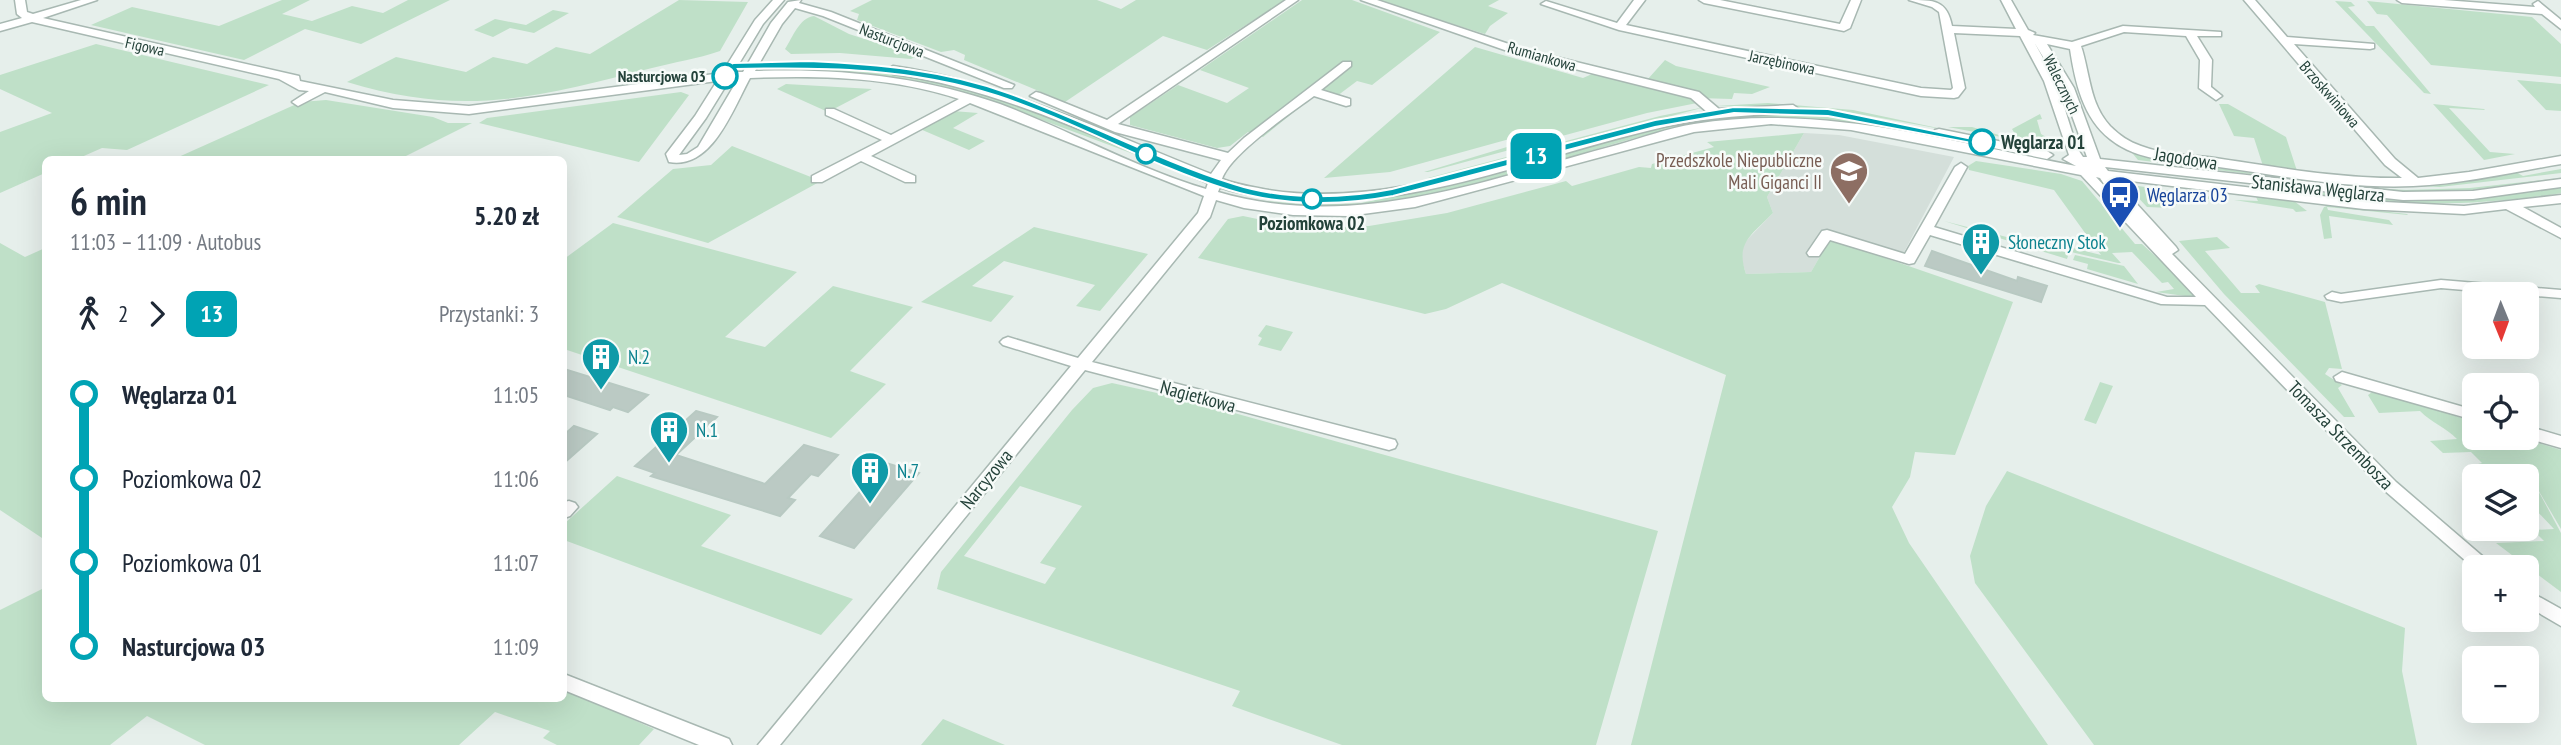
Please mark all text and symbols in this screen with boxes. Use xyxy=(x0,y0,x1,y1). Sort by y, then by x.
street label: Nasturcjowa xyxy=(857,18,927,62)
street label: Figowa xyxy=(123,32,167,60)
street label: Rumiankowa xyxy=(1505,37,1579,75)
street label: Jarzębinowa xyxy=(1746,45,1817,79)
street label: Walecznych xyxy=(2039,51,2085,117)
street label: Brzoskwiniowa xyxy=(2296,56,2364,132)
marker: Nasturcjowa 03 xyxy=(712,63,738,89)
place label: Nasturcjowa 03 xyxy=(618,66,706,86)
marker: Węglarza 01 xyxy=(1969,129,1995,155)
place label: Węglarza 01 xyxy=(2000,130,2085,154)
line badge: 13 xyxy=(1504,133,1568,179)
text: 13 xyxy=(1525,140,1547,171)
street label: Jagodowa xyxy=(2152,141,2219,175)
unlabelled marker xyxy=(1136,144,1156,164)
place label: Przedszkole Niepubliczne Mali Giganci II xyxy=(1656,148,1822,194)
school or university icon: Przedszkole Niepubliczne Mali Giganci II xyxy=(1828,150,1870,205)
street label: Stanisława Węglarza xyxy=(2250,169,2386,207)
bus stop icon: Węglarza 03 xyxy=(2099,174,2141,229)
text: 6 min xyxy=(70,176,147,225)
place label: Węglarza 03 xyxy=(2147,183,2228,207)
marker: Poziomkowa 02 xyxy=(1302,189,1322,209)
text: 5.20 zł xyxy=(474,199,539,232)
place label: Poziomkowa 02 xyxy=(1259,211,1365,235)
building icon: Słoneczny Stok xyxy=(1960,221,2002,276)
text: 11:03 – 11:09 · Autobus xyxy=(70,227,261,256)
place label: Słoneczny Stok xyxy=(2008,230,2107,254)
north arrow xyxy=(2462,282,2539,359)
map controls xyxy=(2462,282,2539,723)
icon: walk xyxy=(70,295,108,333)
icon: forward xyxy=(138,295,176,333)
text: 13 xyxy=(200,298,223,329)
text: 2 xyxy=(118,299,128,328)
text: Przystanki: 3 xyxy=(439,299,539,328)
building icon: N.2 xyxy=(580,336,622,391)
place label: N.2 xyxy=(628,345,650,369)
button: locate xyxy=(2462,373,2539,450)
street label: Nagietkowa xyxy=(1158,374,1238,418)
street label: Tomasza Strzembosza xyxy=(2283,375,2399,495)
text: Węglarza 01 xyxy=(122,378,237,411)
text: 11:05 xyxy=(493,380,539,409)
building icon: N.1 xyxy=(648,409,690,464)
place label: N.1 xyxy=(696,418,718,442)
street label: Narcyzowa xyxy=(955,444,1017,514)
building icon: N.7 xyxy=(849,450,891,505)
place label: N.7 xyxy=(897,459,919,483)
text: Poziomkowa 02 xyxy=(122,462,263,495)
text: 11:06 xyxy=(493,464,539,493)
button: layers xyxy=(2462,464,2539,541)
text: Poziomkowa 01 xyxy=(122,546,263,579)
text: 11:07 xyxy=(493,548,539,577)
button: + xyxy=(2462,555,2539,632)
text: Nasturcjowa 03 xyxy=(122,630,265,663)
text: 11:09 xyxy=(493,632,539,661)
button: − xyxy=(2462,646,2539,723)

